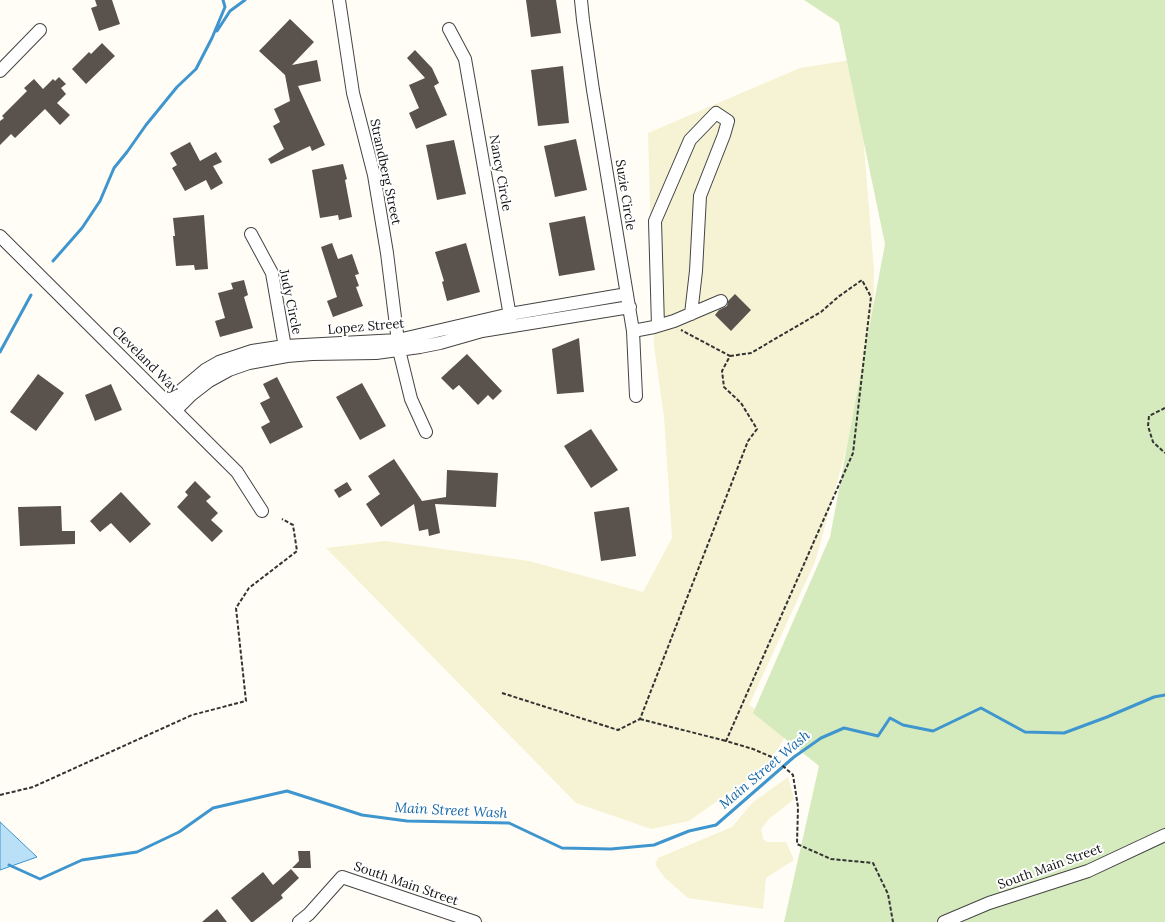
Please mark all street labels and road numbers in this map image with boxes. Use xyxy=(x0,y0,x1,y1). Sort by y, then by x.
street label: Strandberg Street xyxy=(366,118,404,226)
street label: Nancy Circle xyxy=(486,134,514,212)
street label: Suzie Circle xyxy=(612,158,638,232)
street label: Judy Circle xyxy=(275,268,305,336)
street label: Lopez Street xyxy=(327,316,405,338)
street label: Cleveland Way xyxy=(108,323,182,397)
street label: South Main Street xyxy=(996,841,1104,893)
street label: South Main Street xyxy=(352,859,460,909)

